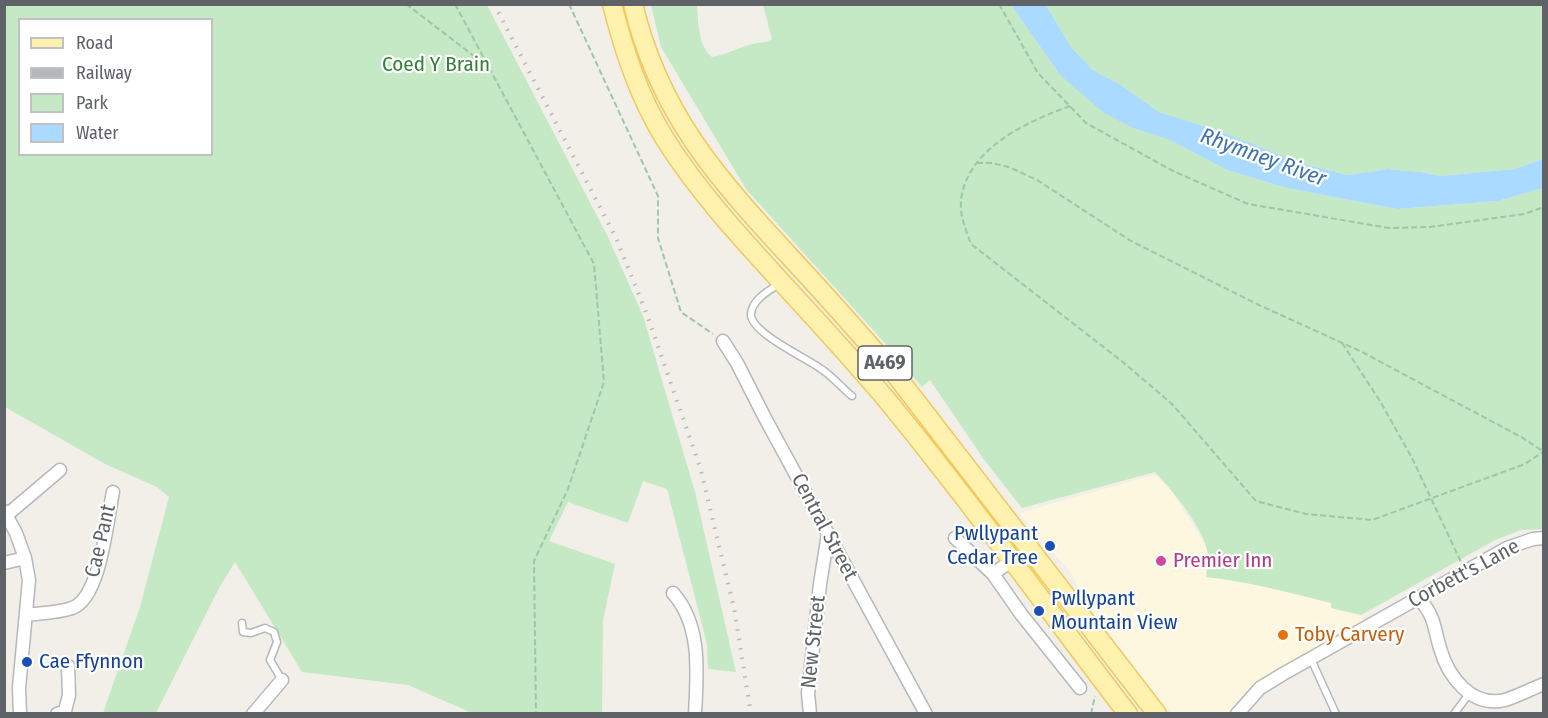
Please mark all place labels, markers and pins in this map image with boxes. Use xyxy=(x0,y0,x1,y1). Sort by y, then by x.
place label: Pwllypant Cedar Tree xyxy=(947,521,1038,571)
marker: Pwllypant Cedar Tree xyxy=(1043,539,1057,553)
place label: Premier Inn xyxy=(1173,548,1272,574)
marker: Premier Inn xyxy=(1154,554,1168,568)
place label: Pwllypant Mountain View xyxy=(1051,586,1177,636)
marker: Pwllypant Mountain View xyxy=(1032,604,1046,618)
place label: Toby Carvery xyxy=(1295,622,1404,648)
marker: Toby Carvery xyxy=(1276,628,1290,642)
place label: Cae Ffynnon xyxy=(39,649,144,675)
marker: Cae Ffynnon xyxy=(20,655,34,669)

